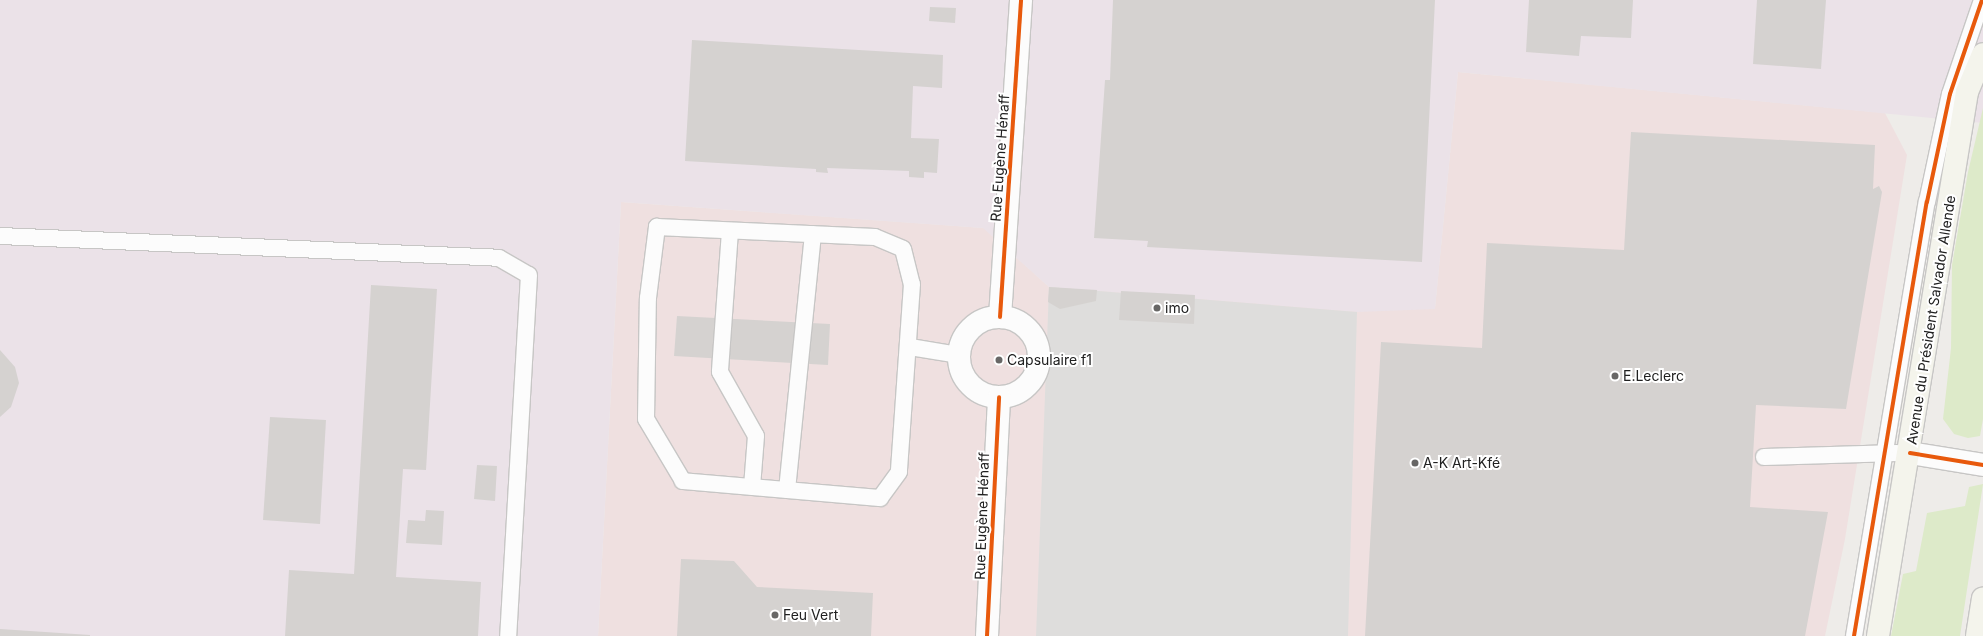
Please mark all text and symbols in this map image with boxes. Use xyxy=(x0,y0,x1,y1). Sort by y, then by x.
street label: Rue Eugène Hénaff xyxy=(987,94,1013,222)
street label: Avenue du Président Salvador Allende xyxy=(1903,194,1959,446)
place label: imo xyxy=(1165,300,1189,316)
marker: imo xyxy=(1152,303,1162,313)
place label: Capsulaire f1 xyxy=(1007,352,1092,368)
marker: Capsulaire f1 xyxy=(994,355,1004,365)
place label: E.Leclerc xyxy=(1623,368,1684,384)
marker: E.Leclerc xyxy=(1610,371,1620,381)
street label: Rue Eugène Hénaff xyxy=(971,452,993,580)
place label: A-K Art-Kfé xyxy=(1423,455,1500,471)
marker: A-K Art-Kfé xyxy=(1410,458,1420,468)
place label: Feu Vert xyxy=(783,607,838,623)
marker: Feu Vert xyxy=(770,610,780,620)

